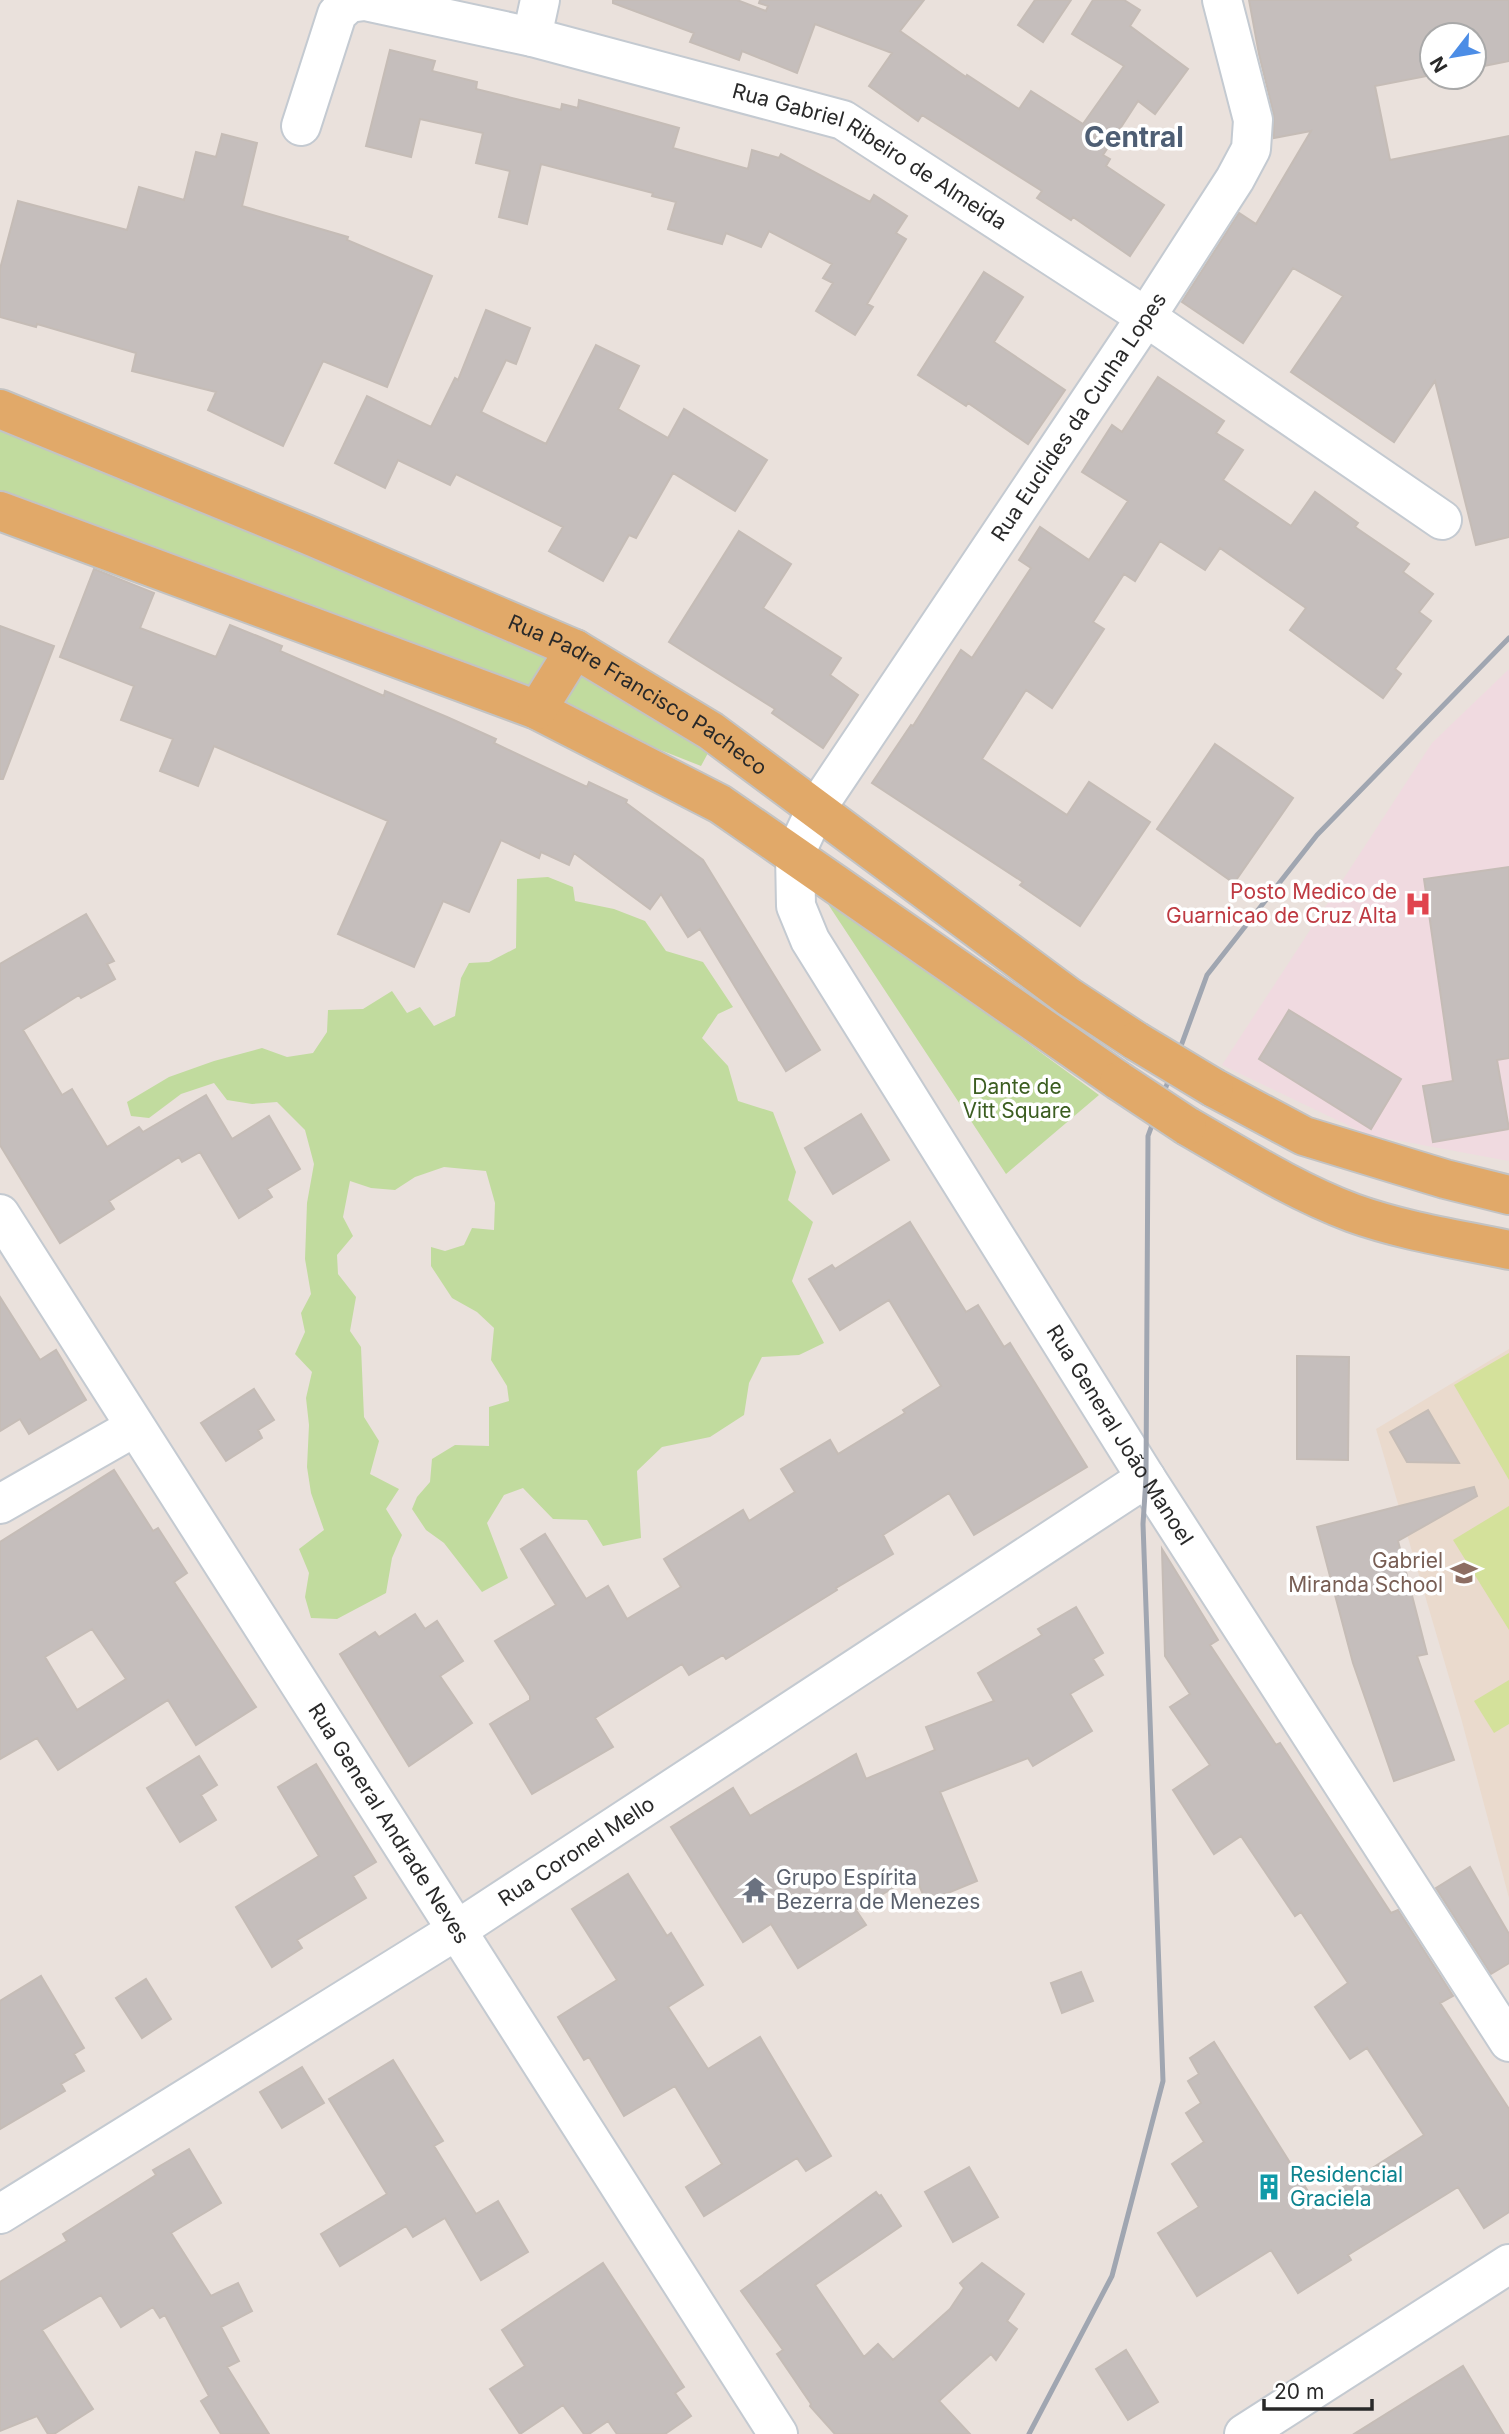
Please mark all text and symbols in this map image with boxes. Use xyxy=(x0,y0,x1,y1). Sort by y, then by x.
north arrow xyxy=(1418,21,1488,91)
text: N xyxy=(1425,52,1452,77)
street label: Rua Gabriel Ribeiro de Almeida xyxy=(730,78,1011,235)
district label: Central xyxy=(1084,120,1184,154)
street label: Rua Euclides da Cunha Lopes xyxy=(986,288,1171,546)
street label: Rua Padre Francisco Pacheco xyxy=(505,609,772,780)
place label: Posto Medico de Guarnicao de Cruz Alta xyxy=(1166,879,1397,928)
hospital icon: Posto Medico de Guarnicao de Cruz Alta xyxy=(1403,889,1433,919)
park label: Dante de Vitt Square xyxy=(962,1074,1072,1123)
street label: Rua General João Manoel xyxy=(1042,1320,1199,1549)
place label: Gabriel Miranda School xyxy=(1288,1548,1443,1597)
school or university icon: Gabriel Miranda School xyxy=(1449,1558,1479,1588)
street label: Rua General Andrade Neves xyxy=(303,1699,475,1948)
street label: Rua Coronel Mello xyxy=(494,1791,659,1911)
place label: Grupo Espírita Bezerra de Menezes xyxy=(776,1865,980,1914)
temple icon: Grupo Espírita Bezerra de Menezes xyxy=(740,1875,770,1905)
place label: Residencial Graciela xyxy=(1290,2162,1403,2211)
building icon: Residencial Graciela xyxy=(1254,2172,1284,2202)
scale bar xyxy=(1264,2368,1372,2412)
text: 20 m xyxy=(1274,2379,1324,2404)

